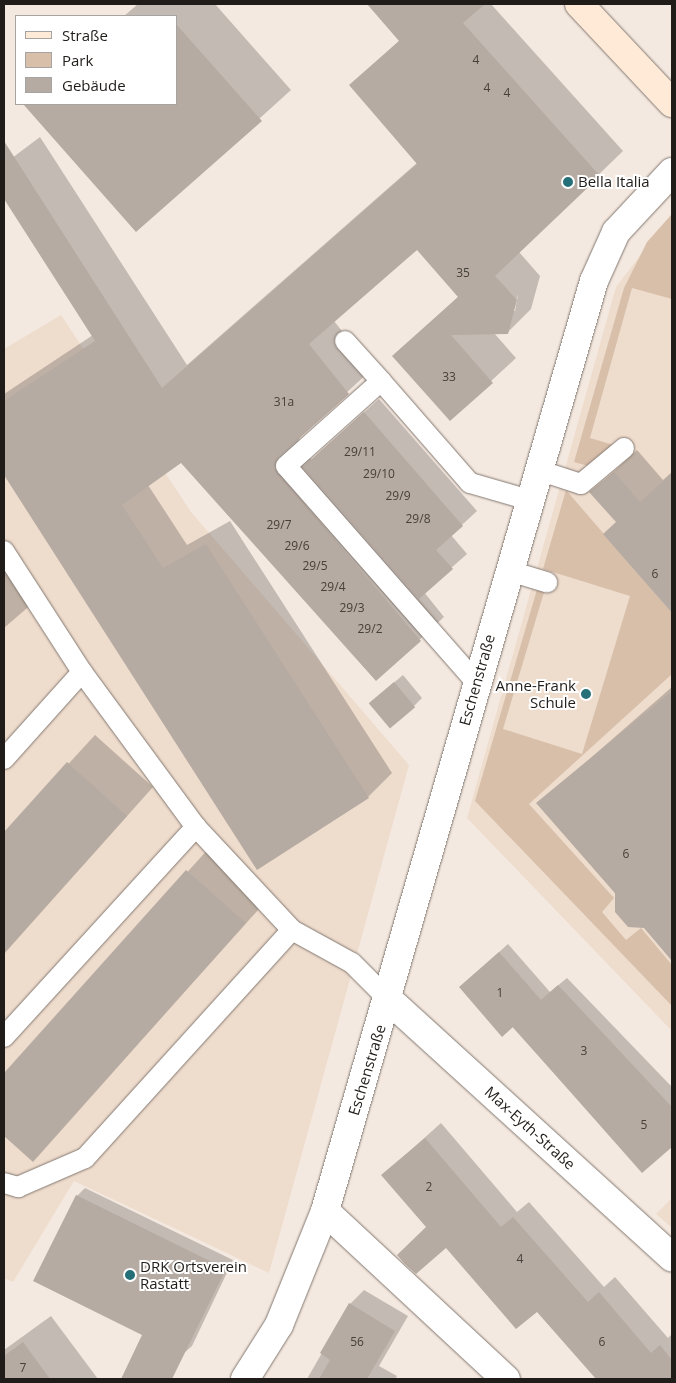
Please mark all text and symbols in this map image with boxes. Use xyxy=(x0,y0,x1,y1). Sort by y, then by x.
legend xyxy=(15,15,178,105)
text: Straße xyxy=(62,25,108,45)
text: Park xyxy=(62,50,93,70)
house number: 4 xyxy=(473,53,479,67)
text: Gebäude xyxy=(62,75,126,95)
house number: 4 xyxy=(484,81,490,95)
house number: 4 xyxy=(504,86,510,100)
place label: Bella Italia xyxy=(578,173,650,191)
marker: Bella Italia xyxy=(562,176,574,188)
house number: 35 xyxy=(456,266,470,280)
house number: 33 xyxy=(442,370,456,384)
house number: 31a xyxy=(274,395,294,409)
house number: 29/11 xyxy=(344,445,376,459)
house number: 29/10 xyxy=(363,467,395,481)
house number: 29/9 xyxy=(386,489,410,503)
house number: 29/8 xyxy=(406,512,430,526)
house number: 29/7 xyxy=(267,518,291,532)
house number: 29/6 xyxy=(285,539,309,553)
house number: 29/5 xyxy=(303,559,327,573)
house number: 6 xyxy=(652,567,658,581)
house number: 29/4 xyxy=(321,580,345,594)
house number: 29/3 xyxy=(340,601,364,615)
house number: 29/2 xyxy=(358,622,382,636)
street label: Eschenstraße xyxy=(455,632,499,728)
place label: Anne-Frank Schule xyxy=(496,676,576,711)
marker: Anne-Frank Schule xyxy=(580,688,592,700)
house number: 6 xyxy=(623,847,629,861)
house number: 1 xyxy=(497,986,503,1000)
street label: Eschenstraße xyxy=(345,1022,389,1118)
house number: 3 xyxy=(581,1044,587,1058)
street label: Max-Eyth-Straße xyxy=(481,1083,579,1173)
house number: 5 xyxy=(641,1118,647,1132)
house number: 2 xyxy=(426,1180,432,1194)
house number: 4 xyxy=(517,1252,523,1266)
place label: DRK Ortsverein Rastatt xyxy=(140,1257,247,1292)
marker: DRK Ortsverein Rastatt xyxy=(124,1269,136,1281)
house number: 56 xyxy=(350,1335,364,1349)
house number: 6 xyxy=(599,1335,605,1349)
house number: 7 xyxy=(20,1361,26,1375)

